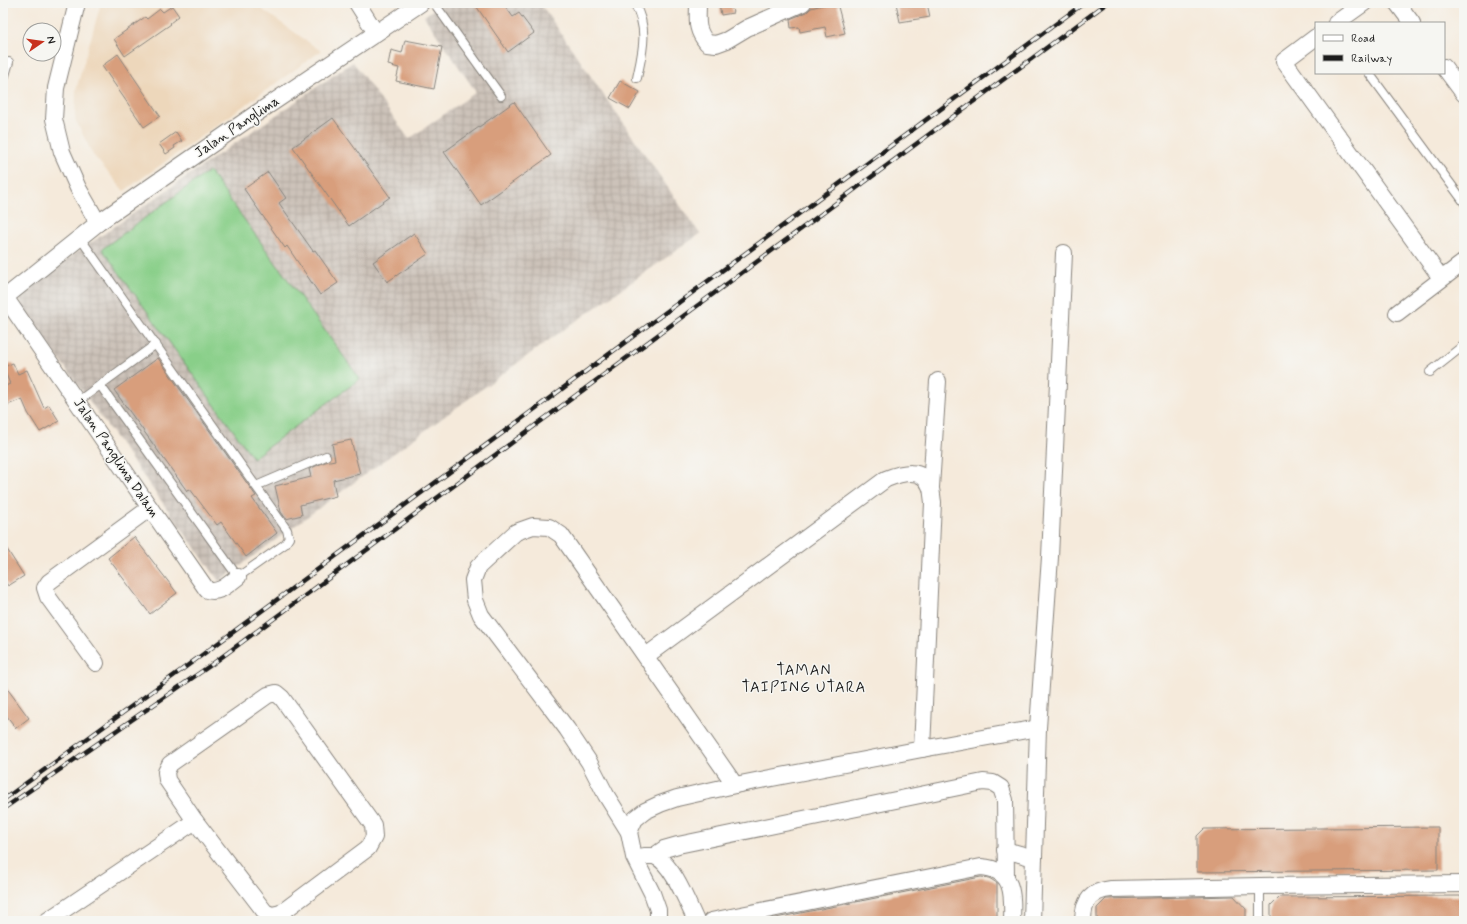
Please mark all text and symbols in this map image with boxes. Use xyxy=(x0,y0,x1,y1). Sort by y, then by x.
north arrow xyxy=(22,22,62,62)
legend xyxy=(1315,22,1445,74)
text: Road xyxy=(1351,31,1375,47)
text: N xyxy=(43,35,58,45)
text: Railway xyxy=(1351,51,1393,67)
street label: Jalan Panglima xyxy=(191,92,283,163)
street label: Jalan Panglima Dalam xyxy=(69,395,163,522)
district label: TAMAN TAIPING UTARA xyxy=(742,661,866,698)

